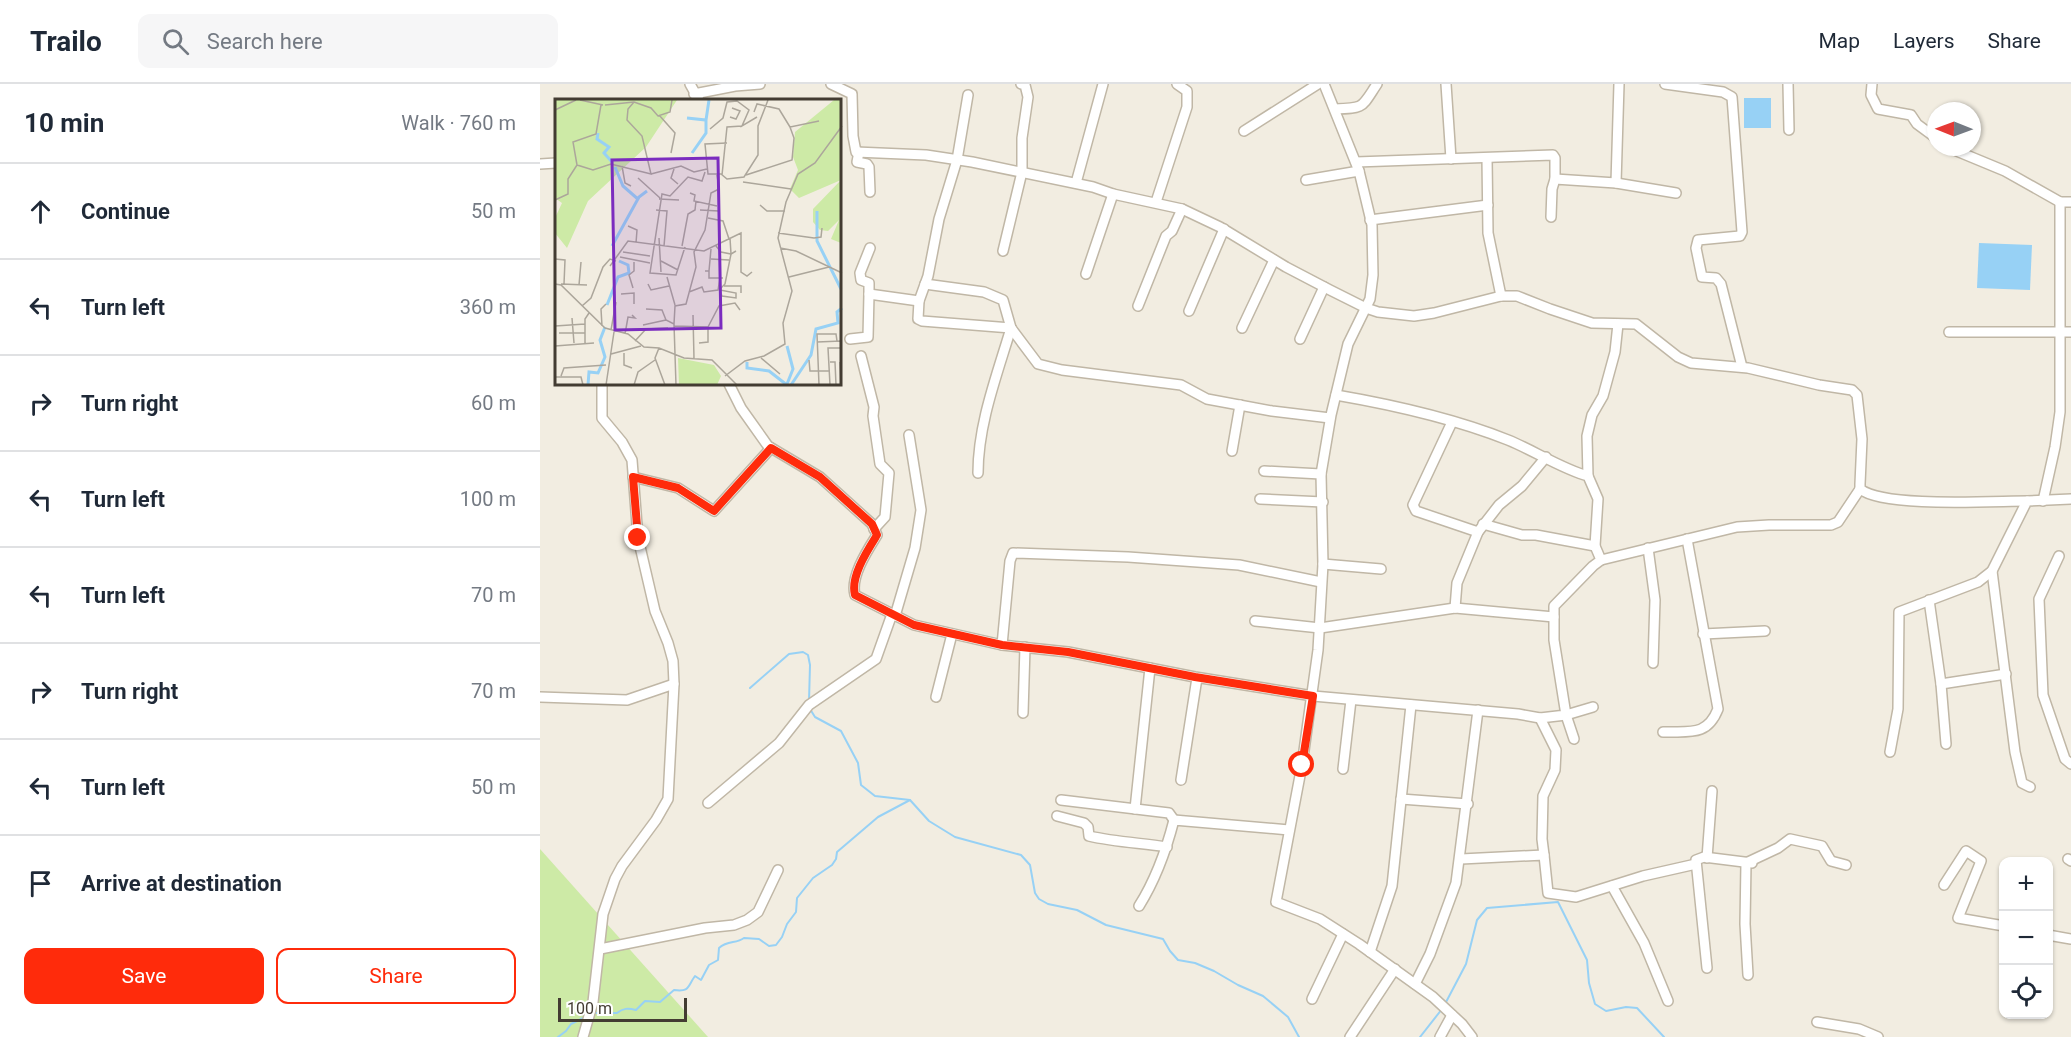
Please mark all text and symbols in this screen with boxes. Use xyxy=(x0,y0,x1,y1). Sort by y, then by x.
search box xyxy=(138,14,558,68)
text: Trailo xyxy=(30,25,102,58)
icon: search xyxy=(159,25,192,58)
text: Search here xyxy=(207,29,323,54)
text: Map xyxy=(1818,29,1860,53)
text: Layers xyxy=(1893,29,1954,53)
text: Share xyxy=(1987,29,2041,53)
inset map xyxy=(555,99,842,386)
north arrow xyxy=(1927,102,1981,156)
text: 10 min xyxy=(24,108,104,138)
text: Walk · 760 m xyxy=(401,111,516,135)
icon: ahead xyxy=(24,195,57,228)
text: Continue xyxy=(81,199,170,224)
text: 50 m xyxy=(471,199,516,223)
icon: left xyxy=(24,291,57,324)
text: Turn left xyxy=(81,295,165,320)
text: 360 m xyxy=(460,295,516,319)
icon: right xyxy=(24,387,57,420)
text: Turn right xyxy=(81,391,178,416)
text: 60 m xyxy=(471,391,516,415)
icon: left xyxy=(24,483,57,516)
text: Turn left xyxy=(81,487,165,512)
text: 100 m xyxy=(460,487,516,511)
route end xyxy=(624,524,650,550)
icon: left xyxy=(24,579,57,612)
text: Turn left xyxy=(81,583,165,608)
text: 70 m xyxy=(471,583,516,607)
icon: right xyxy=(24,675,57,708)
text: Turn right xyxy=(81,679,178,704)
text: 70 m xyxy=(471,679,516,703)
route start xyxy=(1288,751,1314,777)
icon: left xyxy=(24,771,57,804)
text: Turn left xyxy=(81,775,165,800)
text: 50 m xyxy=(471,775,516,799)
map controls xyxy=(1999,857,2053,1019)
button: + xyxy=(1999,857,2053,911)
icon: arrive xyxy=(24,867,57,900)
text: Arrive at destination xyxy=(81,871,282,896)
button: − xyxy=(1999,911,2053,965)
button: Save xyxy=(24,948,264,1004)
button: Share xyxy=(276,948,516,1004)
button: locate xyxy=(1999,965,2053,1019)
scale bar xyxy=(558,995,687,1022)
text: 100 m xyxy=(567,999,612,1018)

